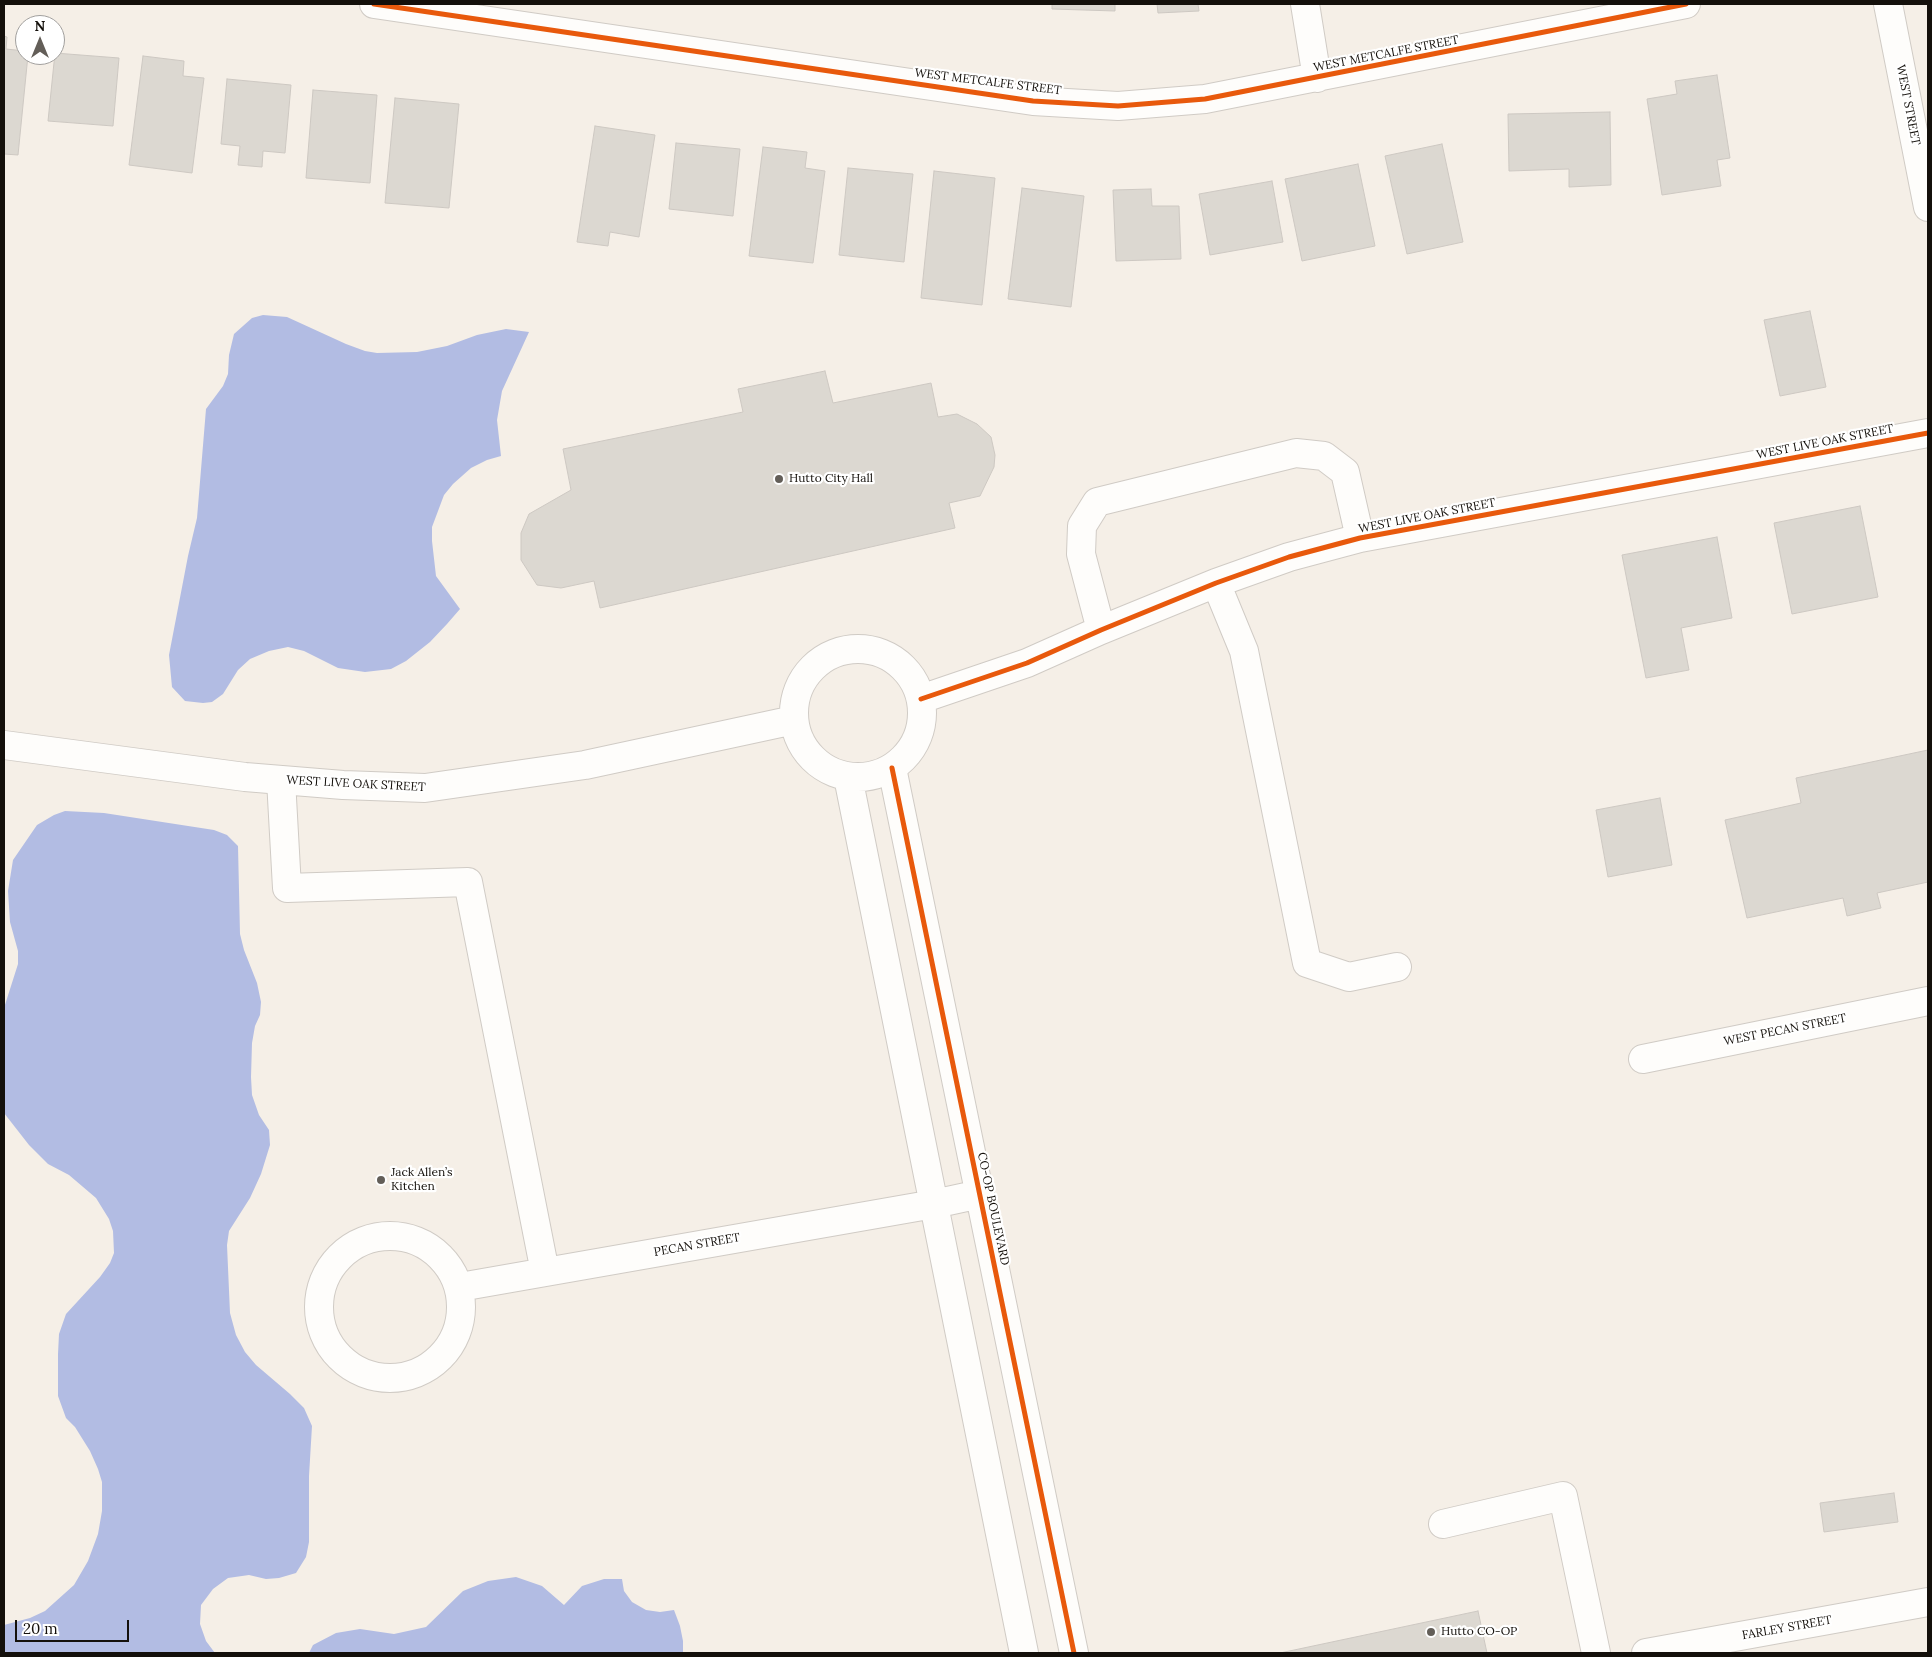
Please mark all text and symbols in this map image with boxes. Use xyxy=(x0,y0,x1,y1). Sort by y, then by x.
north arrow xyxy=(15,15,65,65)
text: N xyxy=(35,17,45,35)
street label: WEST METCALFE STREET xyxy=(1312,33,1460,75)
street label: WEST STREET xyxy=(1893,64,1923,146)
street label: WEST METCALFE STREET xyxy=(914,66,1062,98)
street label: WEST LIVE OAK STREET xyxy=(1755,422,1895,462)
place label: Hutto City Hall xyxy=(789,472,873,486)
marker: Hutto City Hall xyxy=(773,473,785,485)
street label: WEST LIVE OAK STREET xyxy=(1357,496,1497,536)
street label: WEST LIVE OAK STREET xyxy=(286,773,426,795)
street label: WEST PECAN STREET xyxy=(1723,1011,1847,1049)
street label: CO-OP BOULEVARD xyxy=(974,1151,1012,1267)
place label: Jack Allen’s Kitchen xyxy=(391,1166,452,1194)
marker: Jack Allen’s Kitchen xyxy=(375,1174,387,1186)
street label: PECAN STREET xyxy=(653,1230,741,1260)
scale bar xyxy=(18,1610,131,1642)
street label: FARLEY STREET xyxy=(1741,1613,1833,1643)
text: 20 m xyxy=(23,1619,58,1638)
place label: Hutto CO-OP xyxy=(1441,1625,1517,1639)
marker: Hutto CO-OP xyxy=(1425,1626,1437,1638)

